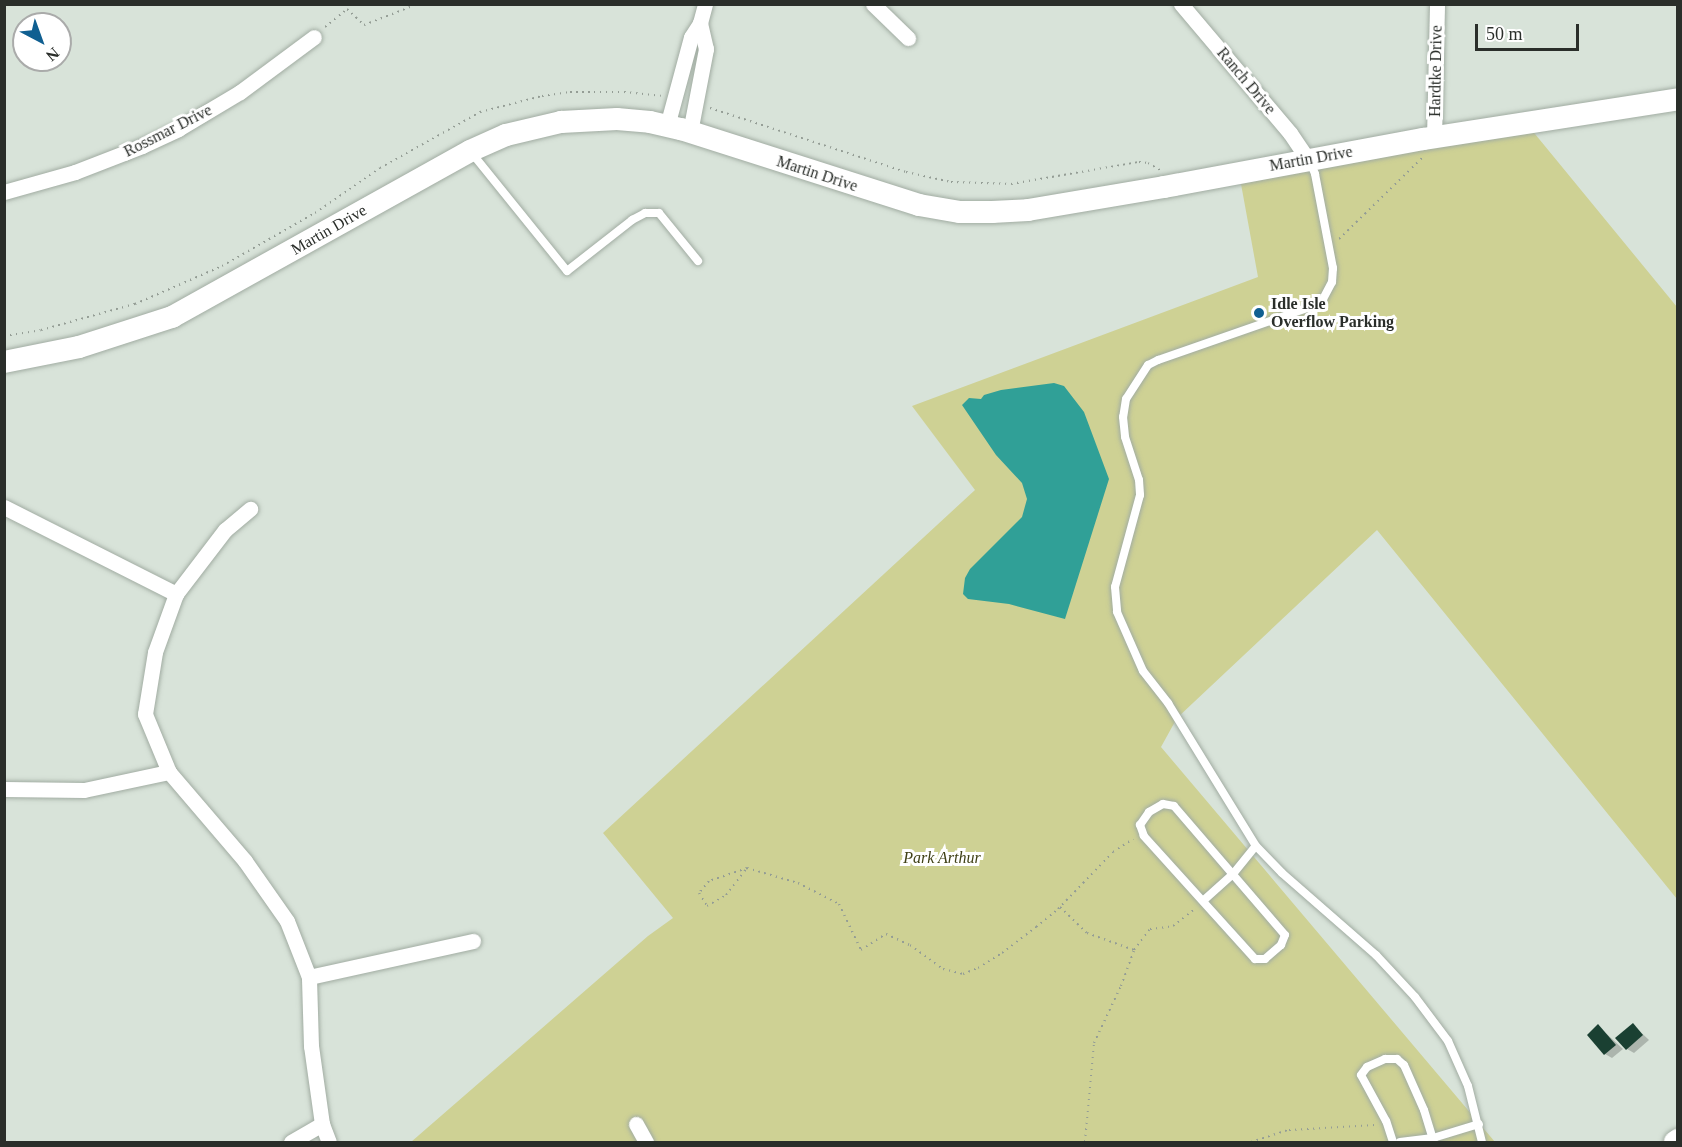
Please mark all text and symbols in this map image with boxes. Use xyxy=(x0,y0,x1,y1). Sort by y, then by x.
north arrow xyxy=(12,12,72,72)
scale bar xyxy=(1478,12,1582,50)
text: 50 m xyxy=(1486,24,1523,44)
street label: Hardtke Drive xyxy=(1426,25,1446,117)
text: N xyxy=(43,44,63,65)
street label: Ranch Drive xyxy=(1213,44,1279,118)
street label: Rossmar Drive xyxy=(121,101,215,161)
street label: Martin Drive xyxy=(1268,142,1354,176)
street label: Martin Drive xyxy=(774,152,860,196)
street label: Martin Drive xyxy=(288,201,370,259)
place label: Idle Isle Overflow Parking xyxy=(1271,294,1394,332)
marker: Idle Isle Overflow Parking xyxy=(1252,306,1266,320)
park label: Park Arthur xyxy=(903,848,981,868)

